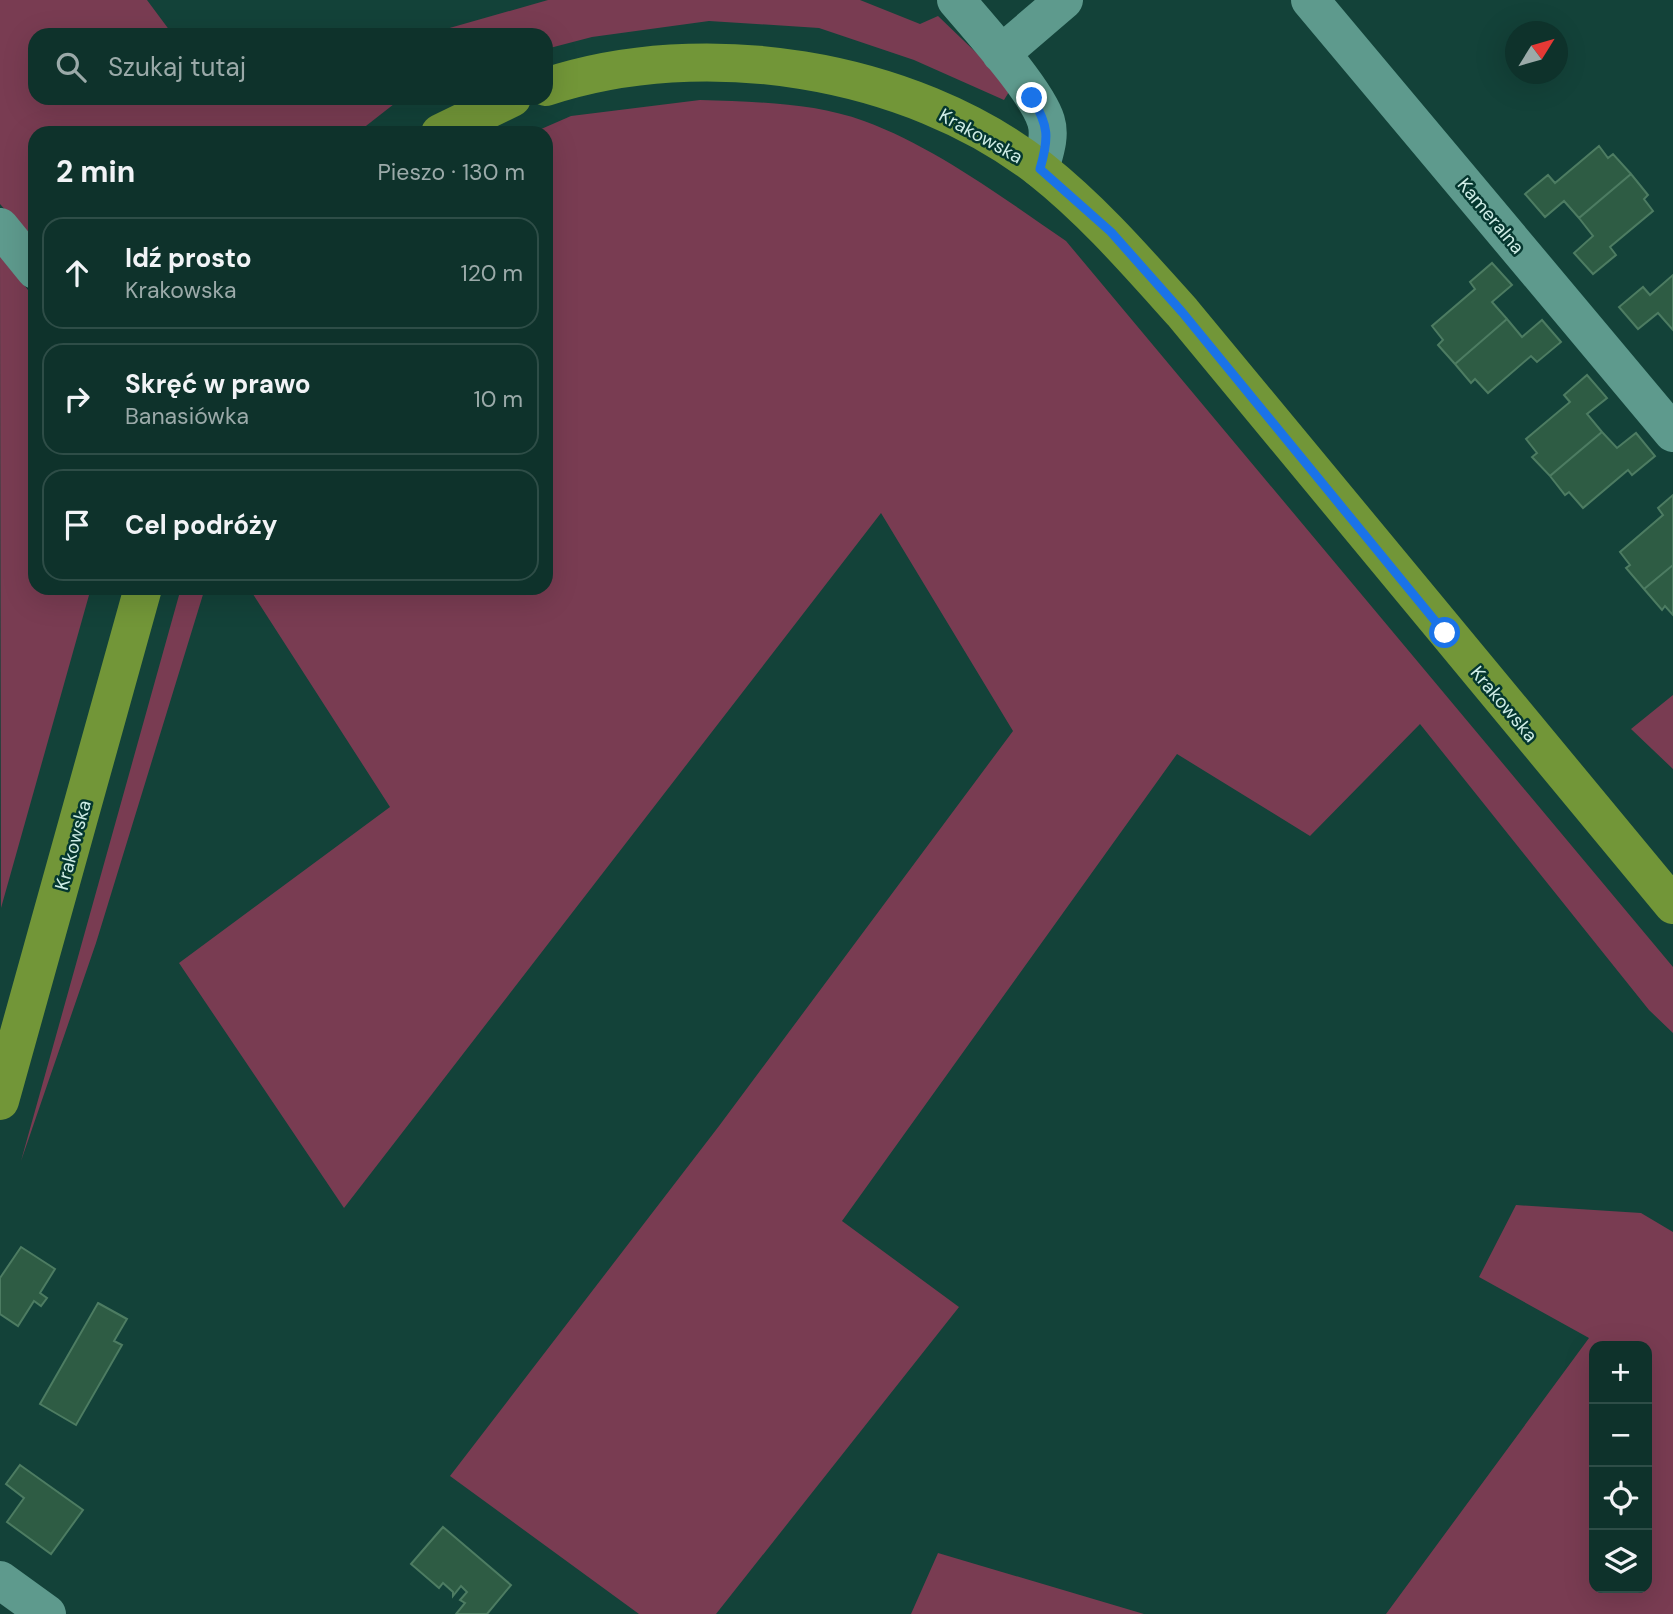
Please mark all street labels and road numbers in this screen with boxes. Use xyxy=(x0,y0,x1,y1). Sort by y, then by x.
street label: Krakowska xyxy=(935,103,1027,169)
street label: Kameralna xyxy=(1452,173,1530,259)
street label: Krakowska xyxy=(1465,661,1543,747)
street label: Krakowska xyxy=(49,797,97,893)

